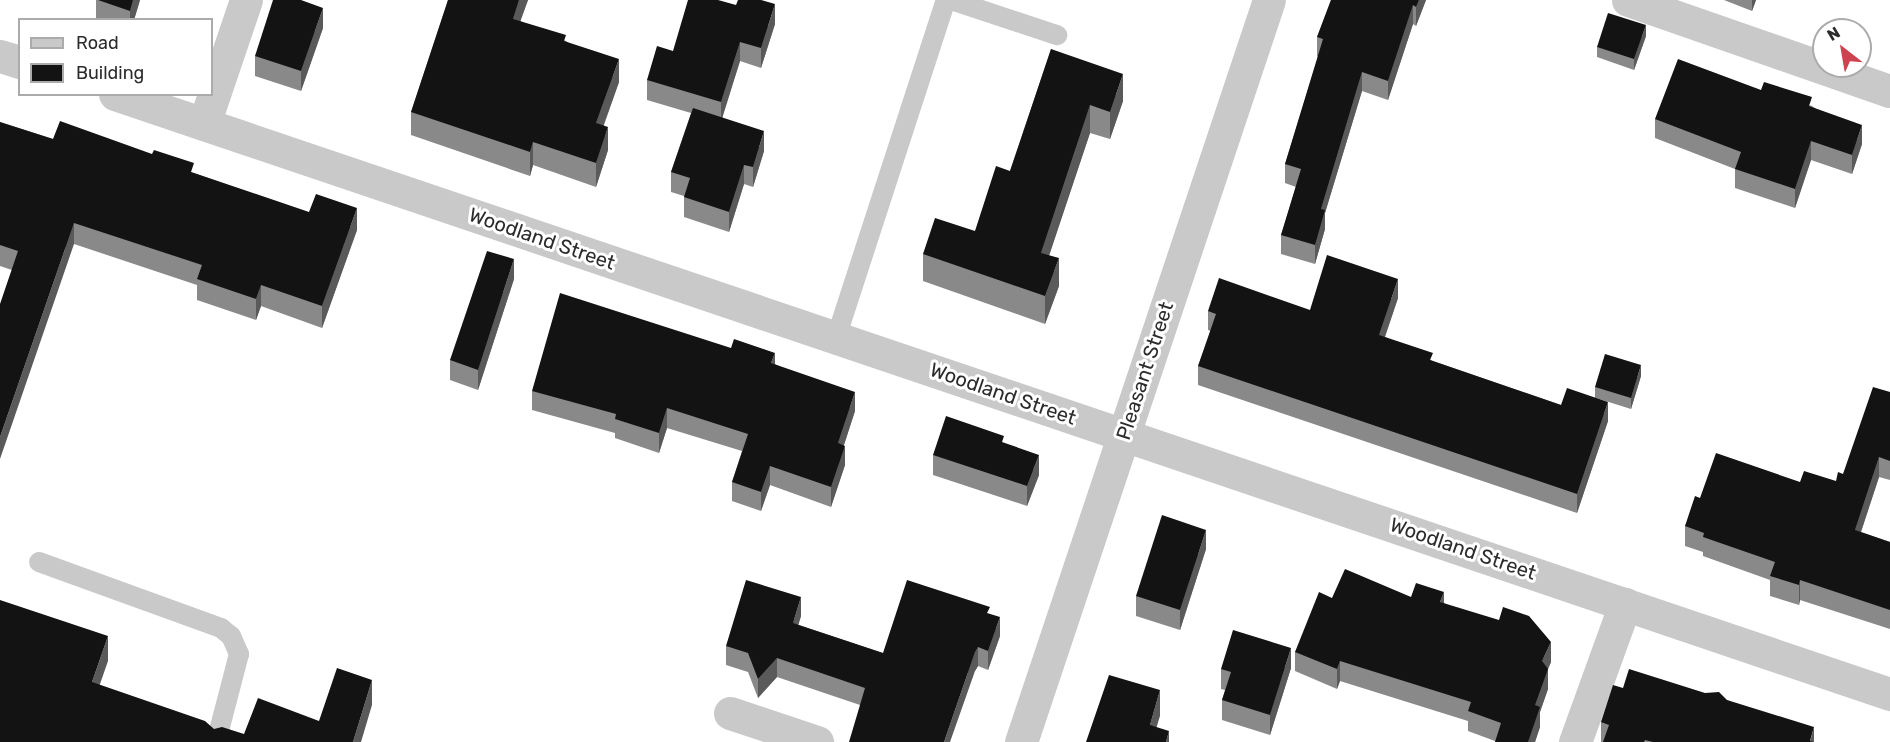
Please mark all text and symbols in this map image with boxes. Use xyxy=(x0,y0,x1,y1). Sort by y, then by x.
legend xyxy=(18,18,213,96)
north arrow xyxy=(1812,18,1872,78)
text: N xyxy=(1824,23,1843,45)
text: Road xyxy=(76,32,119,54)
text: Building xyxy=(76,62,144,84)
street label: Woodland Street xyxy=(466,203,618,275)
street label: Pleasant Street xyxy=(1111,299,1179,443)
street label: Woodland Street xyxy=(927,358,1079,430)
street label: Woodland Street xyxy=(1387,513,1539,585)

